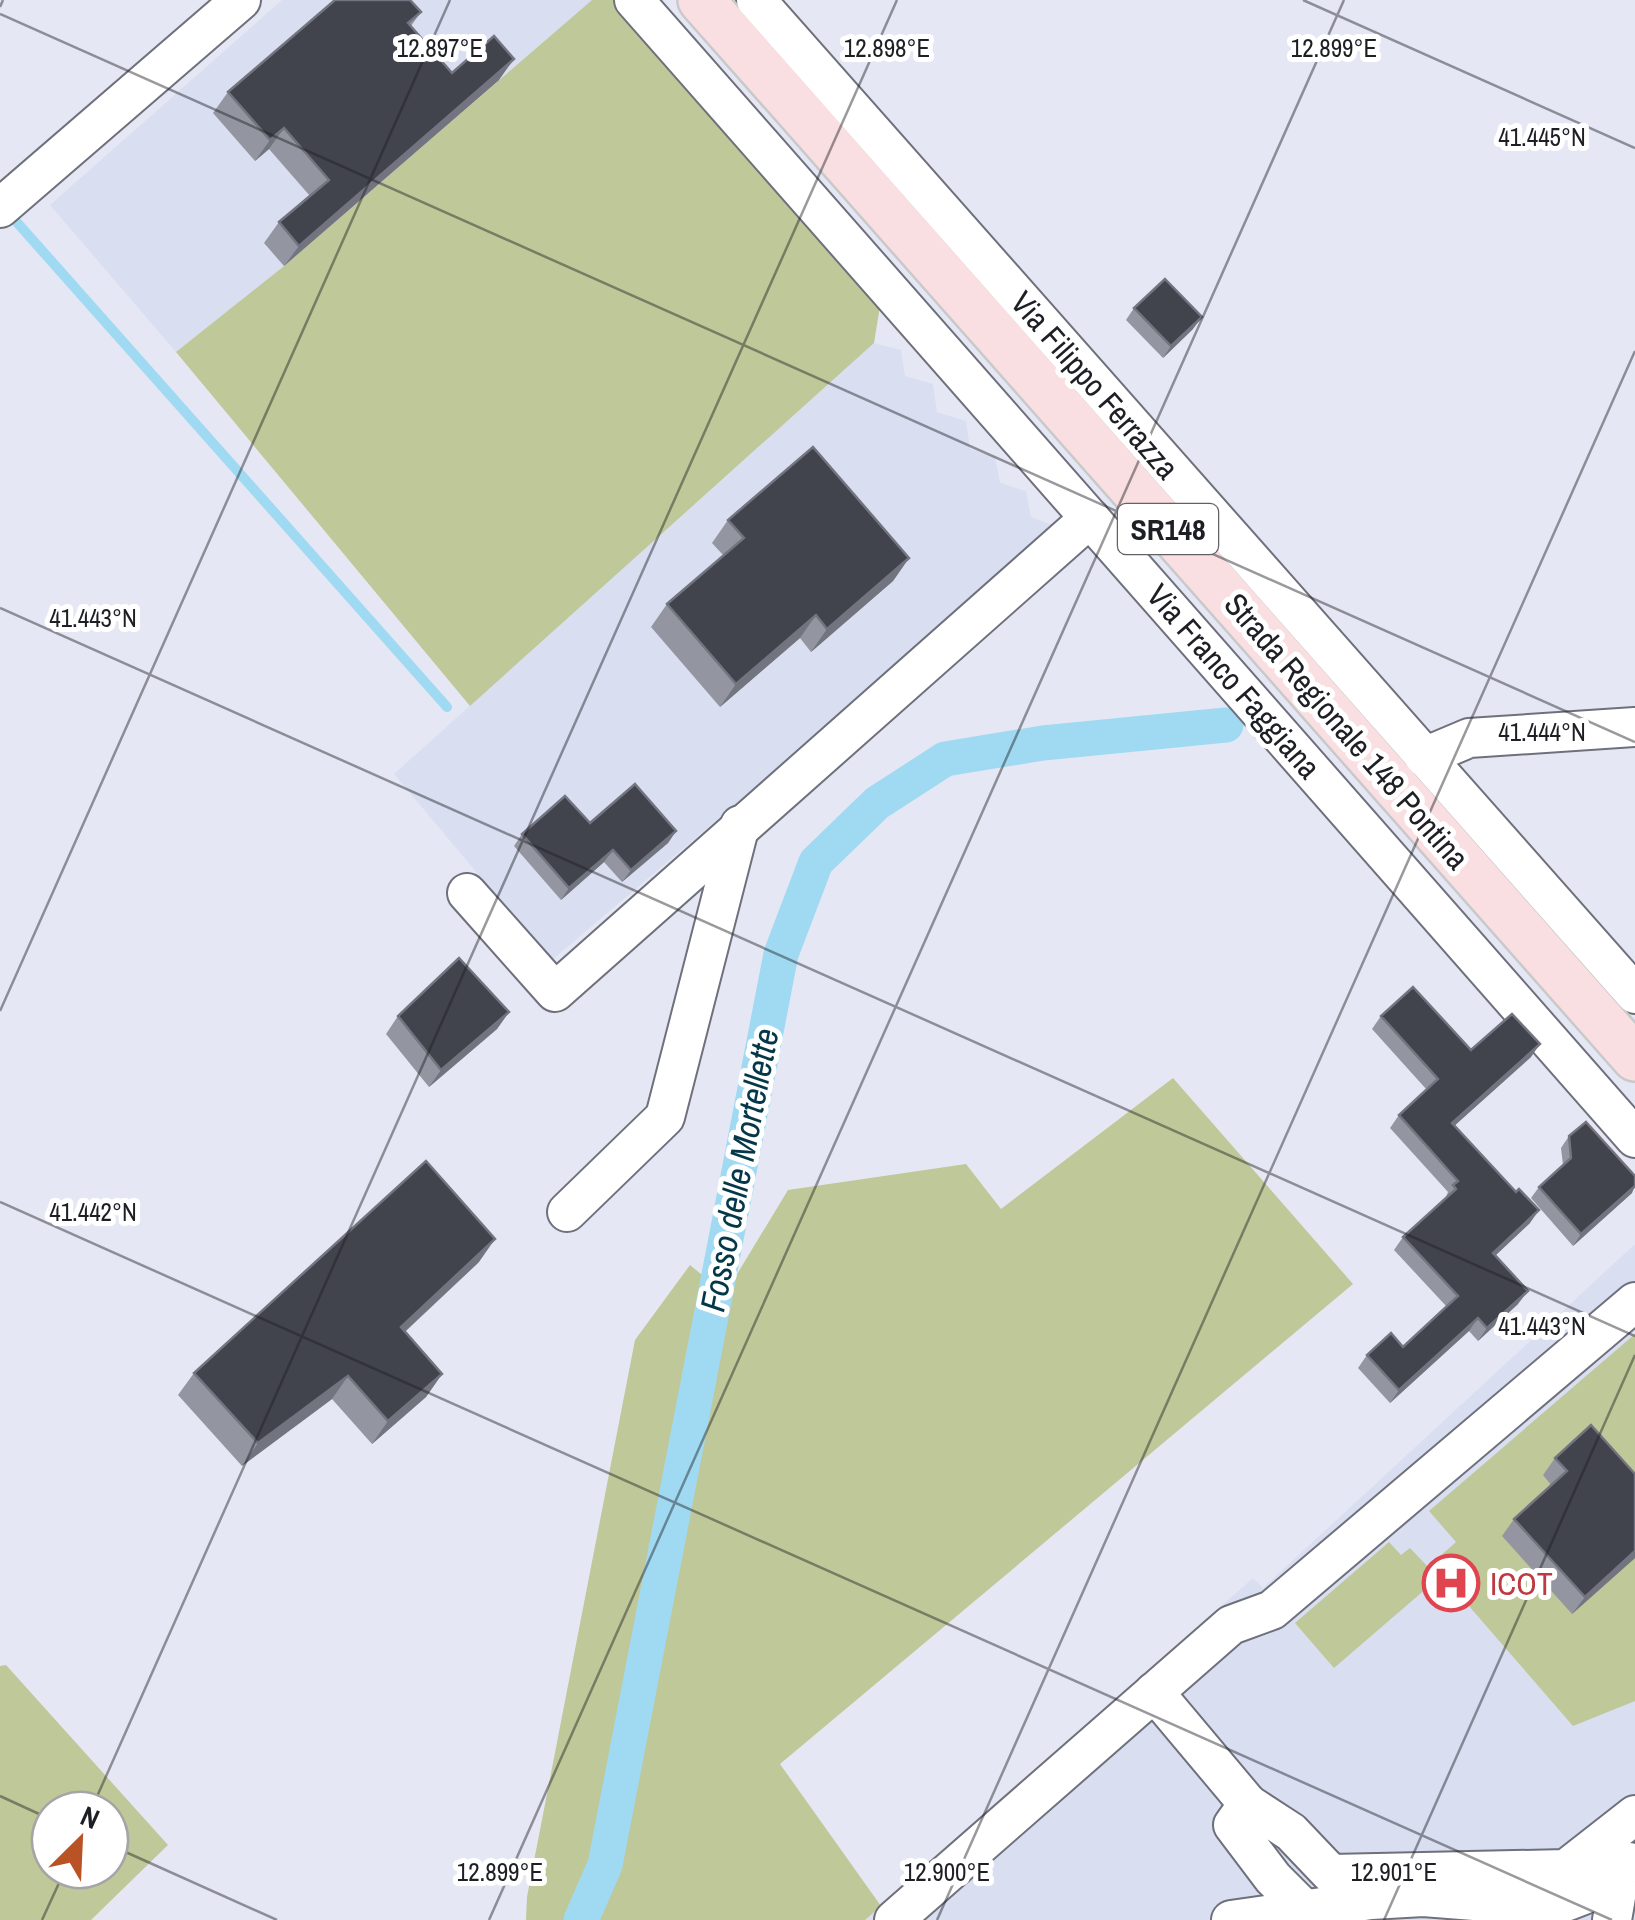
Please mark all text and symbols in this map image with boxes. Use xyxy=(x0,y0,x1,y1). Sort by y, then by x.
text: 12.897°E xyxy=(397,31,483,65)
text: 12.898°E xyxy=(844,31,930,65)
text: 12.899°E xyxy=(1291,31,1377,65)
text: 41.445°N xyxy=(1498,120,1586,154)
street label: Via Filippo Ferrazza xyxy=(1001,282,1189,488)
road number: SR148 xyxy=(1118,504,1218,554)
street label: Via Franco Faggiana xyxy=(1137,575,1331,788)
street label: Strada Regionale 148 Pontina xyxy=(1215,584,1479,879)
text: 41.443°N xyxy=(49,601,137,635)
text: 41.444°N xyxy=(1498,715,1586,749)
water label: Fosso delle Mortellette xyxy=(688,1024,790,1316)
text: 41.442°N xyxy=(49,1195,137,1229)
text: 41.443°N xyxy=(1498,1309,1586,1343)
hospital icon: ICOT xyxy=(1421,1553,1481,1613)
place label: ICOT xyxy=(1490,1562,1553,1605)
north arrow xyxy=(30,1790,130,1890)
text: N xyxy=(75,1796,105,1838)
text: 12.899°E xyxy=(457,1855,543,1889)
text: 12.900°E xyxy=(904,1855,990,1889)
text: 12.901°E xyxy=(1351,1855,1437,1889)

